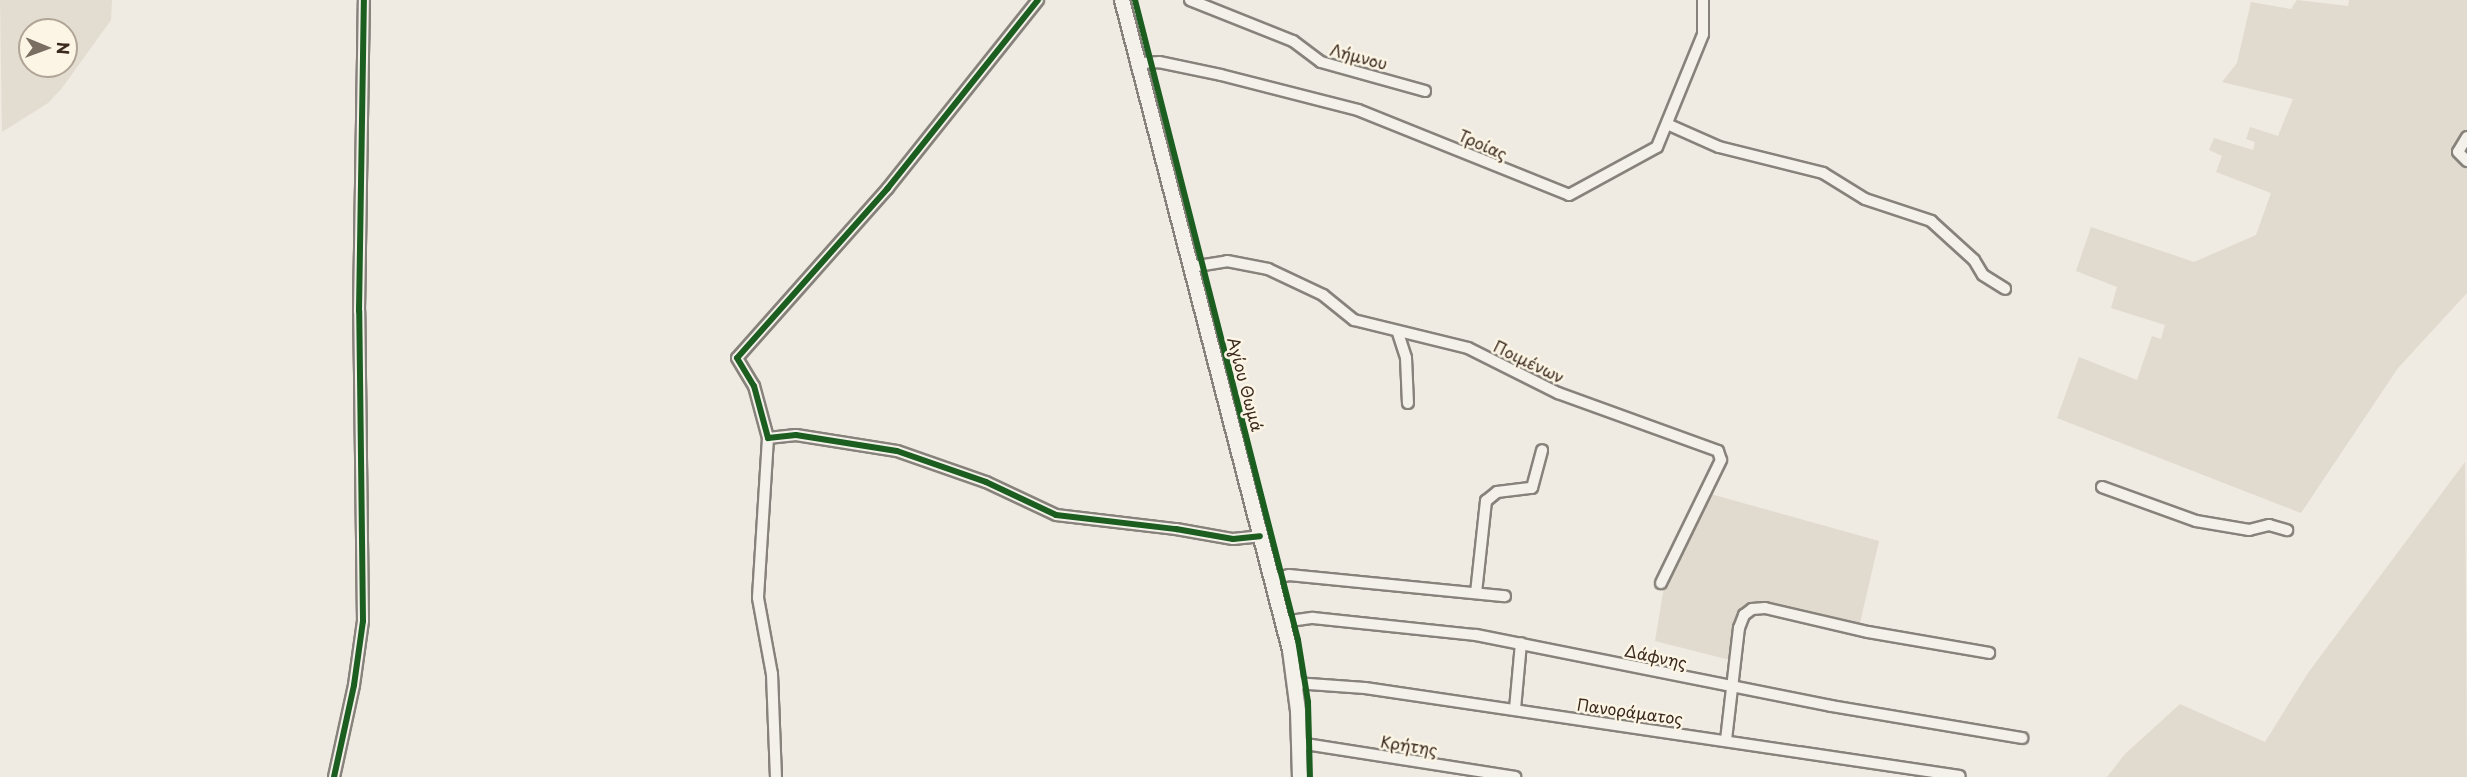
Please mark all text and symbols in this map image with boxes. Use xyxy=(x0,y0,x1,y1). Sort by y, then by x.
north arrow xyxy=(18,18,78,78)
street label: Λήμνου xyxy=(1328,39,1390,73)
text: N xyxy=(52,42,76,55)
street label: Τροίας xyxy=(1456,125,1510,163)
street label: Αγίου Θωμά xyxy=(1224,335,1268,433)
street label: Ποιμένων xyxy=(1490,336,1568,386)
street label: Δάφνης xyxy=(1623,640,1689,672)
street label: Πανοράματος xyxy=(1576,694,1684,728)
street label: Κρήτης xyxy=(1379,731,1439,759)

